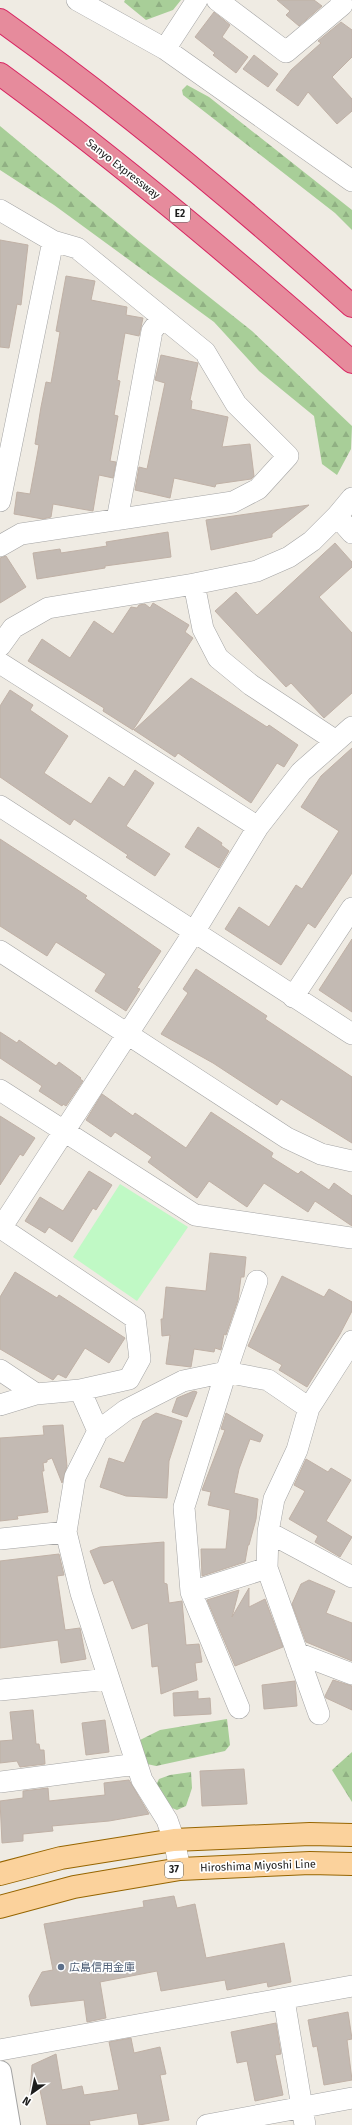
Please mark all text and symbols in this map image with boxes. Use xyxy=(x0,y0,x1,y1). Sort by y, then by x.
street label: Sanyo Expressway xyxy=(84,136,163,202)
road number: E2 xyxy=(170,206,190,222)
street label: Hiroshima Miyoshi Line xyxy=(200,1857,316,1875)
road number: 37 xyxy=(165,1862,183,1878)
place label: 広島信用金庫 xyxy=(69,1961,135,1974)
marker: 広島信用金庫 xyxy=(56,1962,66,1972)
north arrow xyxy=(12,2073,52,2113)
text: N xyxy=(20,2094,33,2108)

